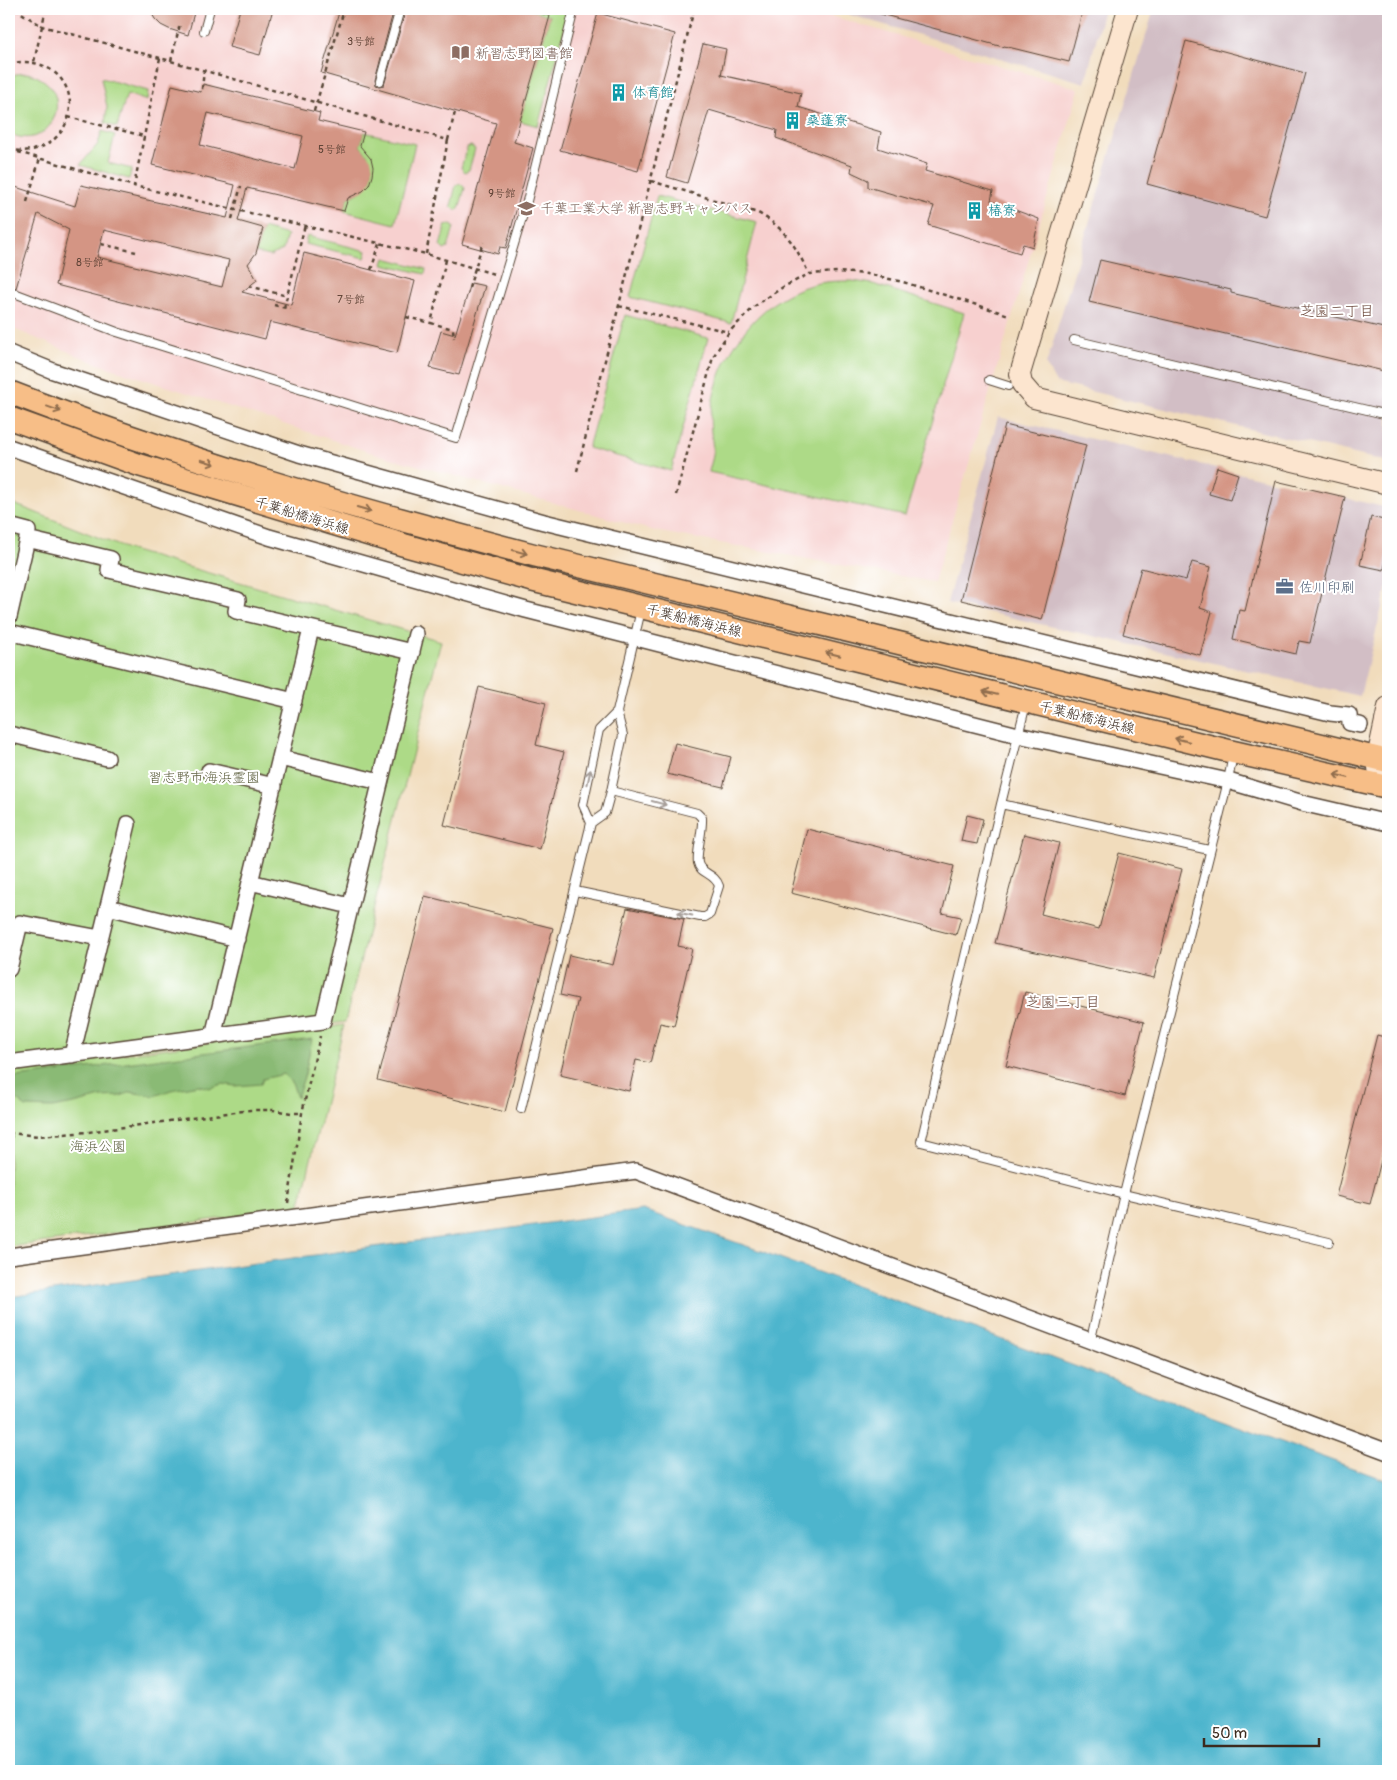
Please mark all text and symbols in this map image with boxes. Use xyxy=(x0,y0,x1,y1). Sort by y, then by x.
house number: 3号館 xyxy=(347,35,375,48)
library icon: 新習志野図書館 xyxy=(451,43,471,63)
place label: 新習志野図書館 xyxy=(475,45,573,62)
building icon: 体育館 xyxy=(608,82,628,102)
place label: 体育館 xyxy=(632,84,674,101)
building icon: 桑蓬寮 xyxy=(782,110,802,130)
place label: 桑蓬寮 xyxy=(806,112,848,129)
house number: 5号館 xyxy=(318,143,346,156)
house number: 9号館 xyxy=(488,187,516,200)
school or university icon: 千葉工業大学 新習志野キャンパス xyxy=(516,198,536,218)
place label: 千葉工業大学 新習志野キャンパス xyxy=(540,200,752,217)
building icon: 椿寮 xyxy=(964,200,984,220)
place label: 椿寮 xyxy=(988,202,1016,219)
house number: 8号館 xyxy=(76,256,104,269)
house number: 7号館 xyxy=(337,293,365,306)
district label: 芝園二丁目 xyxy=(1299,302,1375,321)
one-way arrow xyxy=(46,405,62,414)
one-way arrow xyxy=(200,458,216,468)
street label: 千葉船橋海浜線 xyxy=(253,493,351,538)
one-way arrow xyxy=(355,505,371,515)
one-way arrow xyxy=(512,548,528,557)
office icon: 佐川印刷 xyxy=(1275,577,1295,597)
place label: 佐川印刷 xyxy=(1299,579,1355,596)
street label: 千葉船橋海浜線 xyxy=(644,600,743,641)
one-way arrow xyxy=(825,649,841,658)
one-way arrow xyxy=(983,688,999,697)
street label: 千葉船橋海浜線 xyxy=(1037,697,1136,738)
one-way arrow xyxy=(1175,735,1191,744)
park label: 習志野市海浜霊園 xyxy=(148,769,260,786)
one-way arrow xyxy=(585,769,594,785)
one-way arrow xyxy=(1333,771,1349,780)
one-way arrow xyxy=(650,799,666,808)
one-way arrow xyxy=(678,909,694,919)
district label: 芝園三丁目 xyxy=(1025,993,1101,1012)
park label: 海浜公園 xyxy=(70,1138,126,1155)
scale bar xyxy=(1204,1715,1320,1747)
text: 50 m xyxy=(1212,1724,1247,1743)

